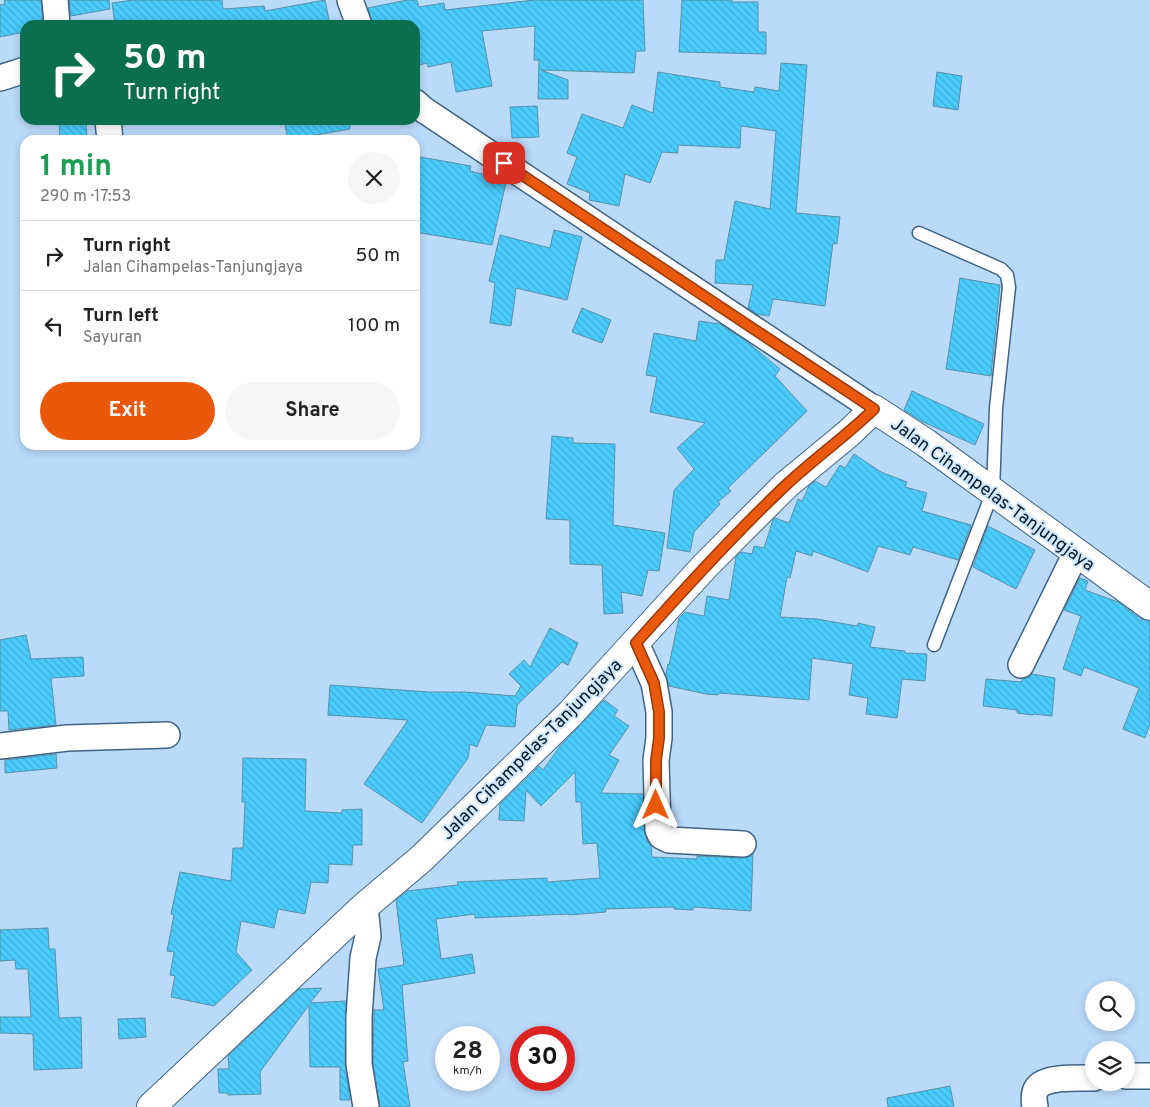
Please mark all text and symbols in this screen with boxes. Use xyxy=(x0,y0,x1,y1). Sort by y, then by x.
text: 50 m xyxy=(123,37,207,81)
icon: right xyxy=(40,40,105,105)
text: Turn right xyxy=(123,80,220,107)
pin xyxy=(483,142,525,184)
text: 1 min xyxy=(40,149,112,186)
icon: arrive xyxy=(490,149,518,177)
button: close xyxy=(348,152,400,204)
text: 290 m · 17:53 xyxy=(40,187,131,207)
text: Turn right xyxy=(83,234,171,258)
icon: right xyxy=(40,242,68,270)
text: 50 m xyxy=(355,244,400,268)
text: Jalan Cihampelas-Tanjungjaya xyxy=(83,258,303,278)
text: Turn left xyxy=(83,304,159,328)
icon: left xyxy=(40,312,68,340)
text: 100 m xyxy=(348,314,400,338)
text: Sayuran xyxy=(83,328,142,348)
button: Exit xyxy=(40,382,215,440)
button: Share xyxy=(225,382,400,440)
street label: Jalan Cihampelas-Tanjungjaya xyxy=(885,413,1099,577)
street label: Jalan Cihampelas-Tanjungjaya xyxy=(437,655,628,846)
position arrow xyxy=(629,778,681,830)
map controls xyxy=(1085,981,1135,1091)
button: search xyxy=(1085,981,1135,1031)
speed limit sign: 30 xyxy=(510,1026,575,1091)
text: 28 xyxy=(452,1036,483,1068)
button: layers xyxy=(1085,1041,1135,1091)
text: km/h xyxy=(453,1063,482,1079)

